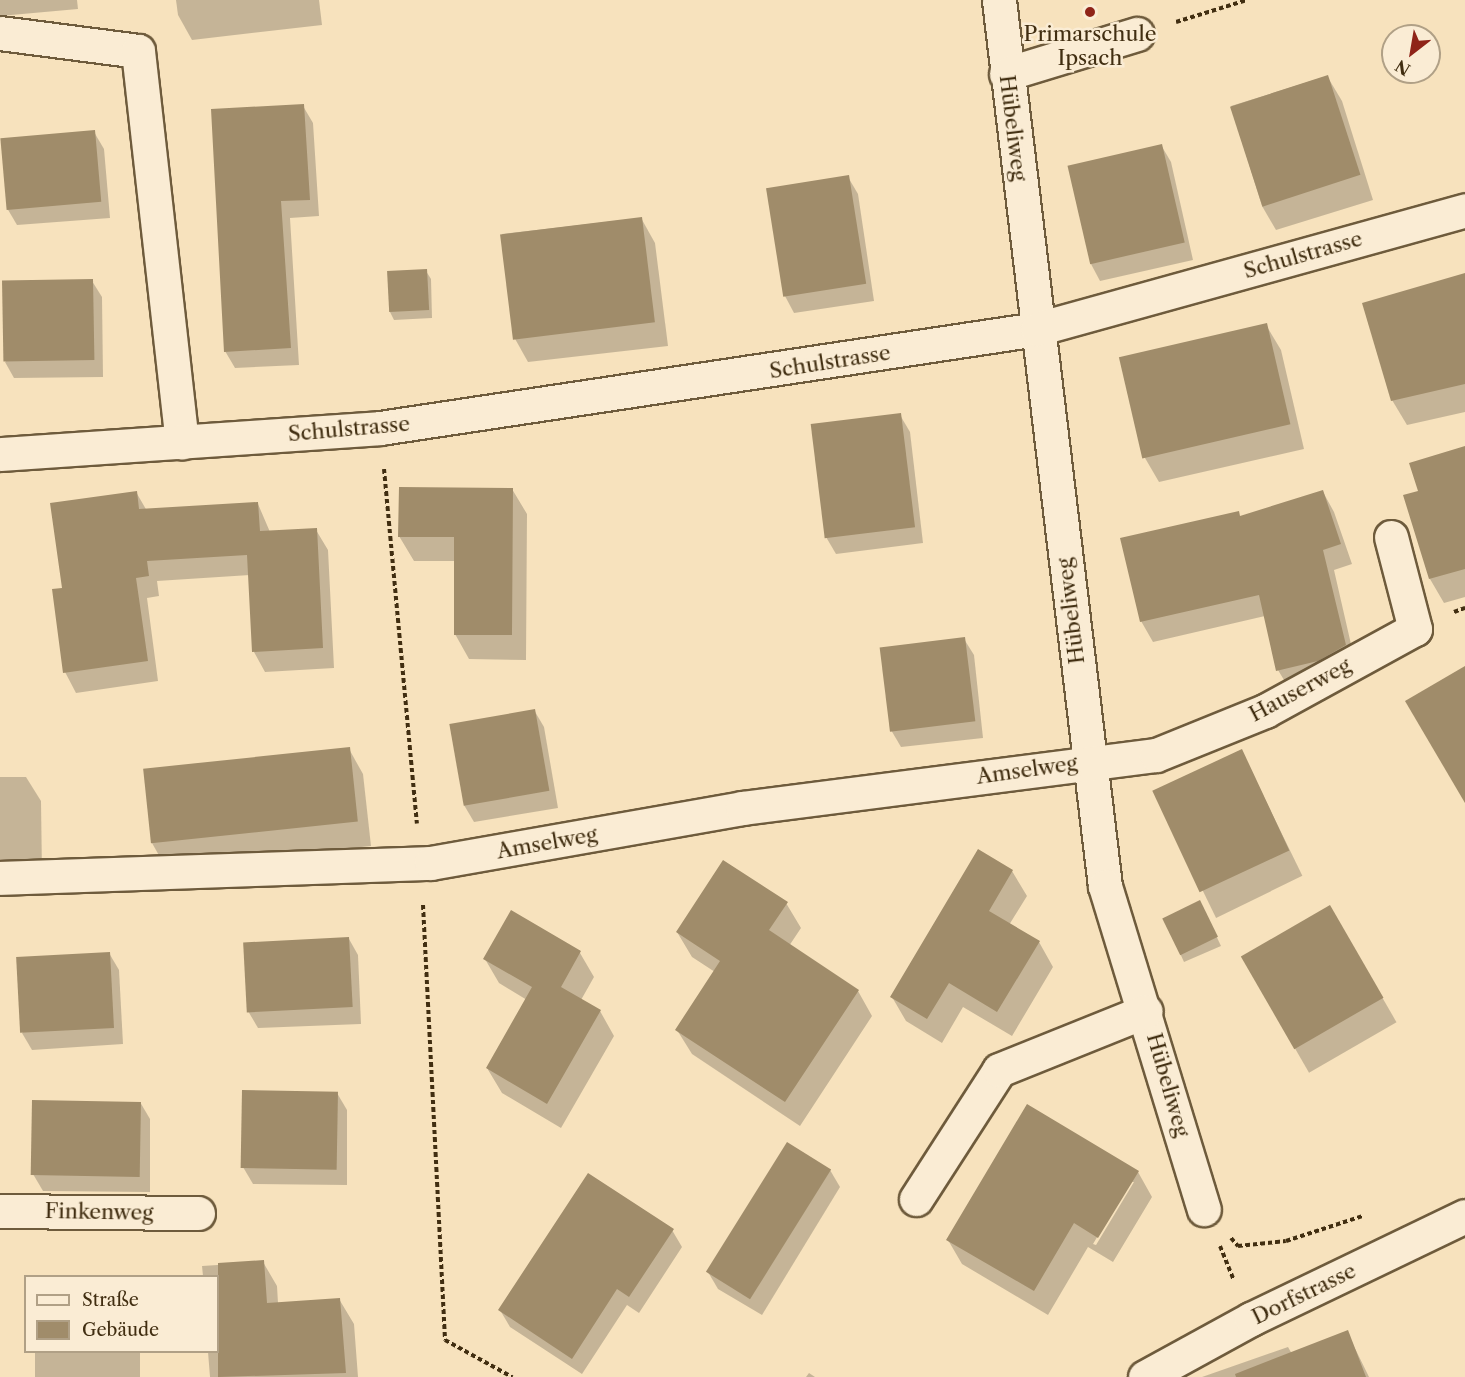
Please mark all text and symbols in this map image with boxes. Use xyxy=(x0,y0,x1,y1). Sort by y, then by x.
marker: Primarschule Ipsach xyxy=(1083,5,1097,19)
place label: Primarschule Ipsach xyxy=(1024,21,1156,71)
north arrow xyxy=(1381,24,1441,84)
text: N xyxy=(1392,56,1414,80)
street label: Hübeliweg xyxy=(994,73,1032,183)
street label: Schulstrasse xyxy=(1241,226,1365,284)
street label: Schulstrasse xyxy=(768,340,892,384)
street label: Schulstrasse xyxy=(287,411,411,447)
street label: Hübeliweg xyxy=(1052,556,1090,666)
street label: Hauserweg xyxy=(1245,653,1355,727)
street label: Amselweg xyxy=(975,750,1079,790)
street label: Amselweg xyxy=(495,822,599,864)
street label: Hübeliweg xyxy=(1141,1030,1195,1140)
street label: Finkenweg xyxy=(45,1198,153,1226)
street label: Dorfstrasse xyxy=(1248,1258,1360,1330)
legend xyxy=(24,1275,219,1353)
text: Straße xyxy=(82,1289,139,1311)
text: Gebäude xyxy=(82,1319,159,1341)

